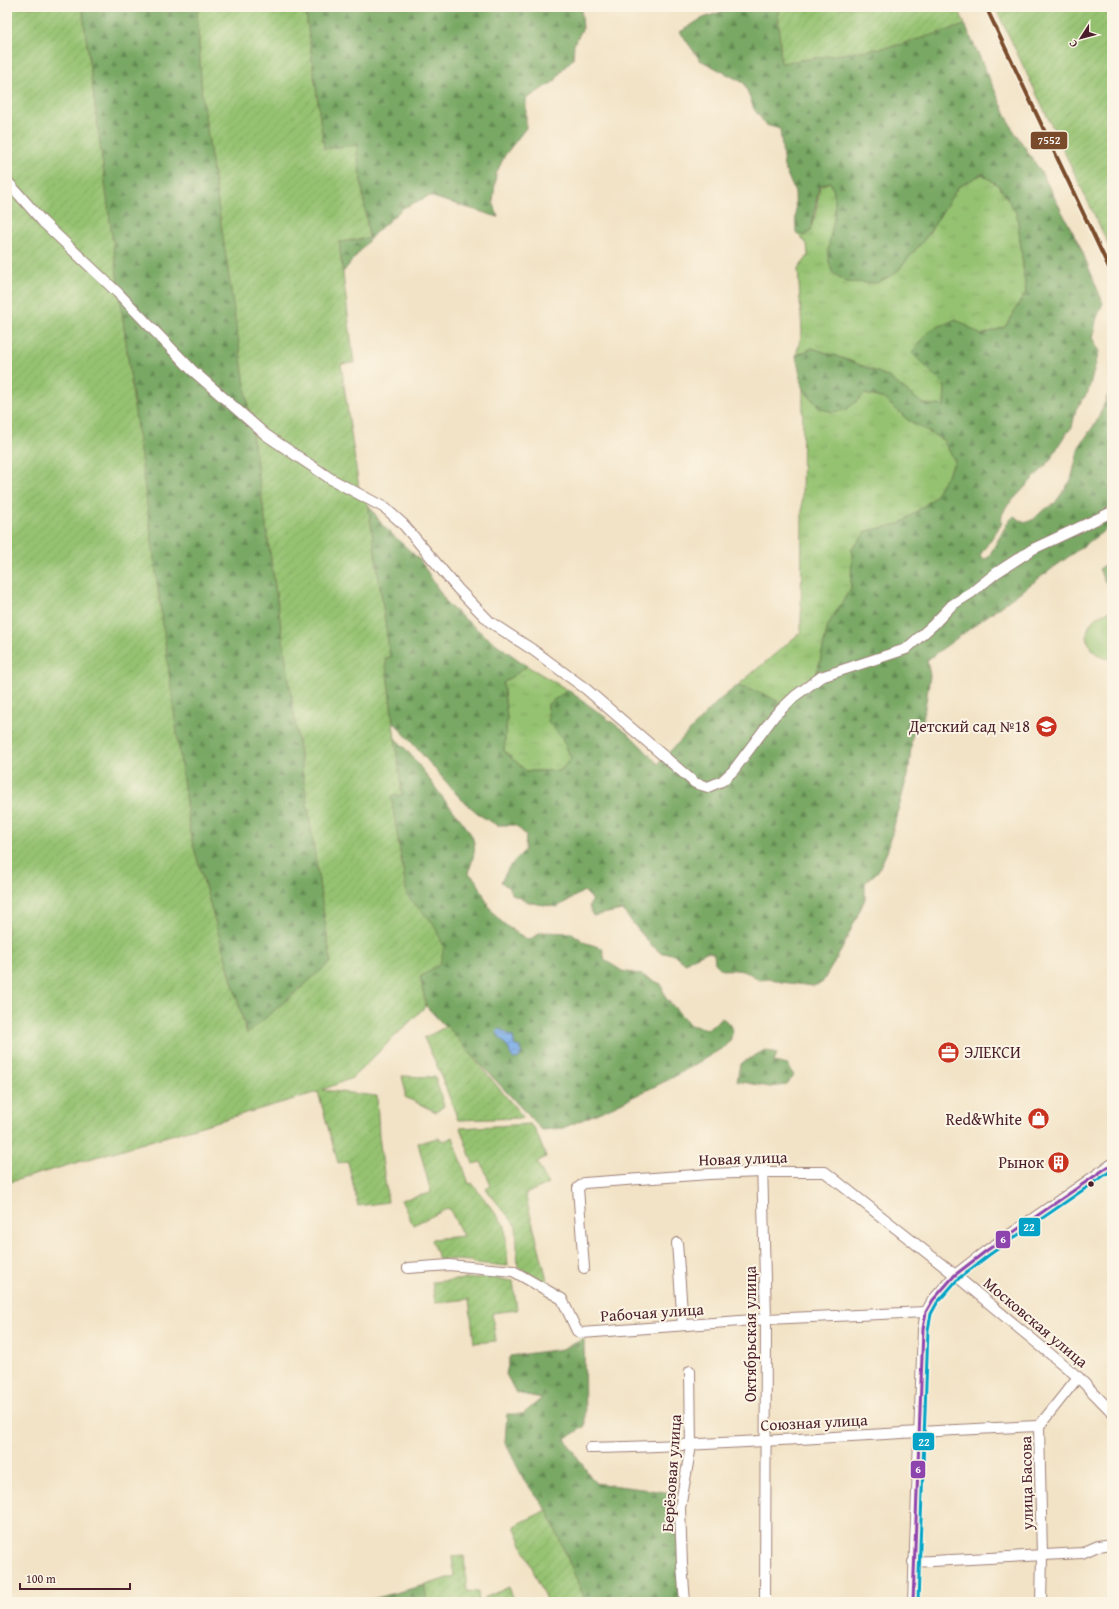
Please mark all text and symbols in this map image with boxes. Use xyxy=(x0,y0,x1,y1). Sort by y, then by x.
north arrow xyxy=(1061,18,1101,58)
text: С xyxy=(1065,37,1081,51)
line badge: 7552 xyxy=(1030,131,1068,150)
text: 7552 xyxy=(1038,132,1061,148)
school or university icon: Детский сад №18 xyxy=(1033,713,1059,739)
place label: Детский сад №18 xyxy=(908,714,1030,738)
office icon: ЭЛЕКСИ xyxy=(935,1039,961,1065)
place label: ЭЛЕКСИ xyxy=(964,1040,1021,1064)
shop icon: Red&White xyxy=(1025,1106,1051,1132)
place label: Red&White xyxy=(946,1107,1022,1131)
street label: Новая улица xyxy=(698,1144,788,1172)
building icon: Рынок xyxy=(1046,1149,1072,1175)
place label: Рынок xyxy=(998,1150,1045,1174)
unlabelled marker xyxy=(1086,1179,1096,1189)
line badge: 22 xyxy=(1018,1217,1041,1237)
text: 22 xyxy=(1023,1219,1035,1235)
line badge: 6 xyxy=(995,1230,1011,1249)
text: 6 xyxy=(1000,1231,1006,1247)
street label: Октябрьская улица xyxy=(738,1266,762,1402)
street label: Московская улица xyxy=(978,1271,1094,1373)
street label: Рабочая улица xyxy=(600,1296,705,1328)
street label: Союзная улица xyxy=(760,1407,868,1437)
street label: Берёзовая улица xyxy=(655,1413,687,1533)
line badge: 22 xyxy=(912,1432,935,1451)
text: 22 xyxy=(918,1434,930,1450)
street label: улица Басова xyxy=(1013,1435,1039,1531)
line badge: 6 xyxy=(910,1460,926,1479)
text: 6 xyxy=(915,1461,921,1477)
scale bar xyxy=(20,1565,130,1591)
text: 100 m xyxy=(26,1570,56,1587)

